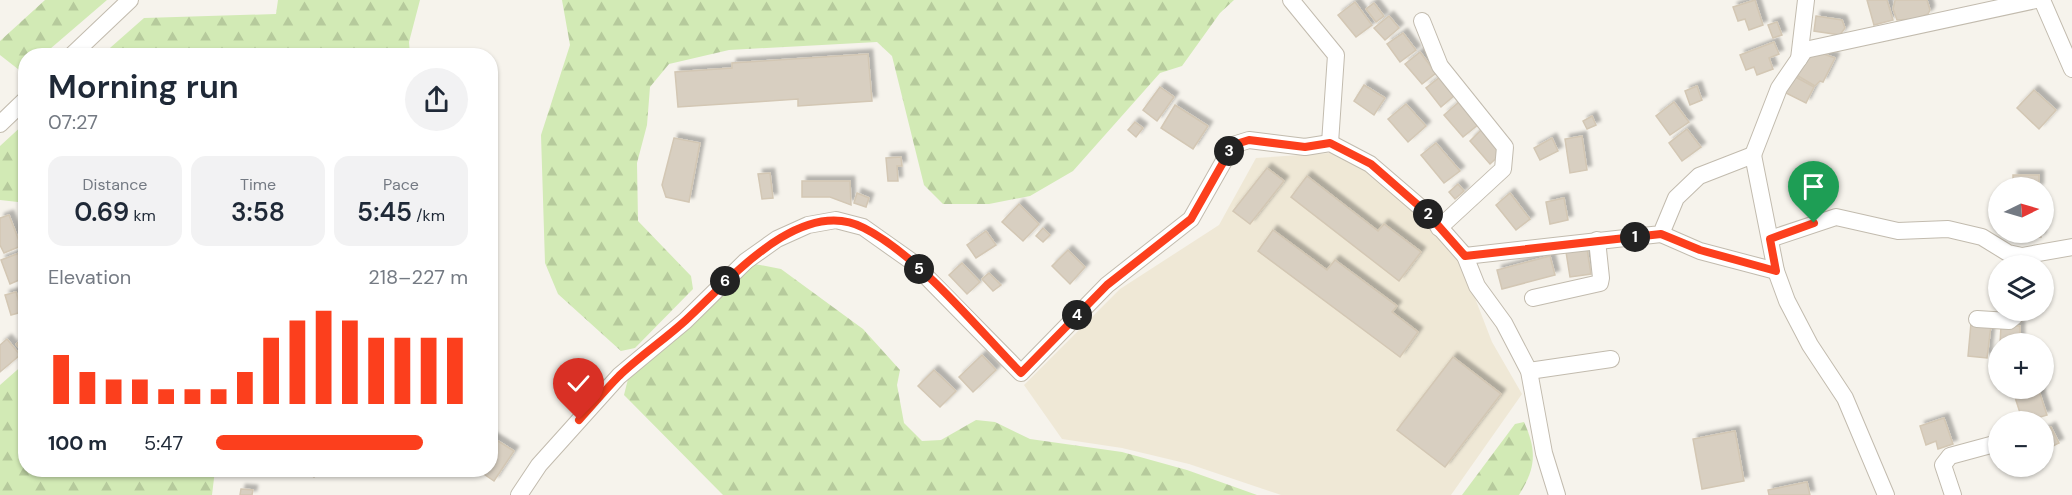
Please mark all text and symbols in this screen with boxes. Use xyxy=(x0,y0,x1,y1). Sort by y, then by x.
text: Morning run xyxy=(48,65,239,108)
button: share xyxy=(405,68,468,131)
text: 07:27 xyxy=(48,109,98,135)
pin: 3 xyxy=(1214,136,1244,166)
text: 3 xyxy=(1224,140,1234,161)
pin xyxy=(1788,161,1839,223)
icon: arrive xyxy=(1797,170,1830,203)
text: Distance xyxy=(83,174,147,195)
text: Time xyxy=(240,174,276,195)
text: Pace xyxy=(383,174,419,195)
north arrow xyxy=(1988,177,2054,243)
map controls xyxy=(1988,177,2054,477)
text: 0.69 xyxy=(74,195,129,229)
text: 3:58 xyxy=(231,195,285,229)
text: 5:45 xyxy=(357,195,412,229)
pin: 2 xyxy=(1413,199,1443,229)
text: 2 xyxy=(1423,203,1433,224)
text: km xyxy=(129,205,156,226)
text: /km xyxy=(412,205,445,226)
pin: 1 xyxy=(1620,222,1650,252)
text: 1 xyxy=(1632,226,1638,247)
pin: 5 xyxy=(904,254,934,284)
button: layers xyxy=(1988,255,2054,321)
text: 5 xyxy=(914,258,924,279)
text: Elevation xyxy=(48,264,131,290)
text: 218–227 m xyxy=(368,264,468,290)
pin: 6 xyxy=(710,266,740,296)
text: 6 xyxy=(720,270,730,291)
pin: 4 xyxy=(1062,300,1092,330)
text: 4 xyxy=(1072,304,1082,325)
button: + xyxy=(1988,333,2054,399)
pin xyxy=(553,358,604,420)
icon: check xyxy=(562,367,595,400)
button: − xyxy=(1988,411,2054,477)
text: 100 m xyxy=(48,430,107,456)
text: 5:47 xyxy=(144,430,183,456)

